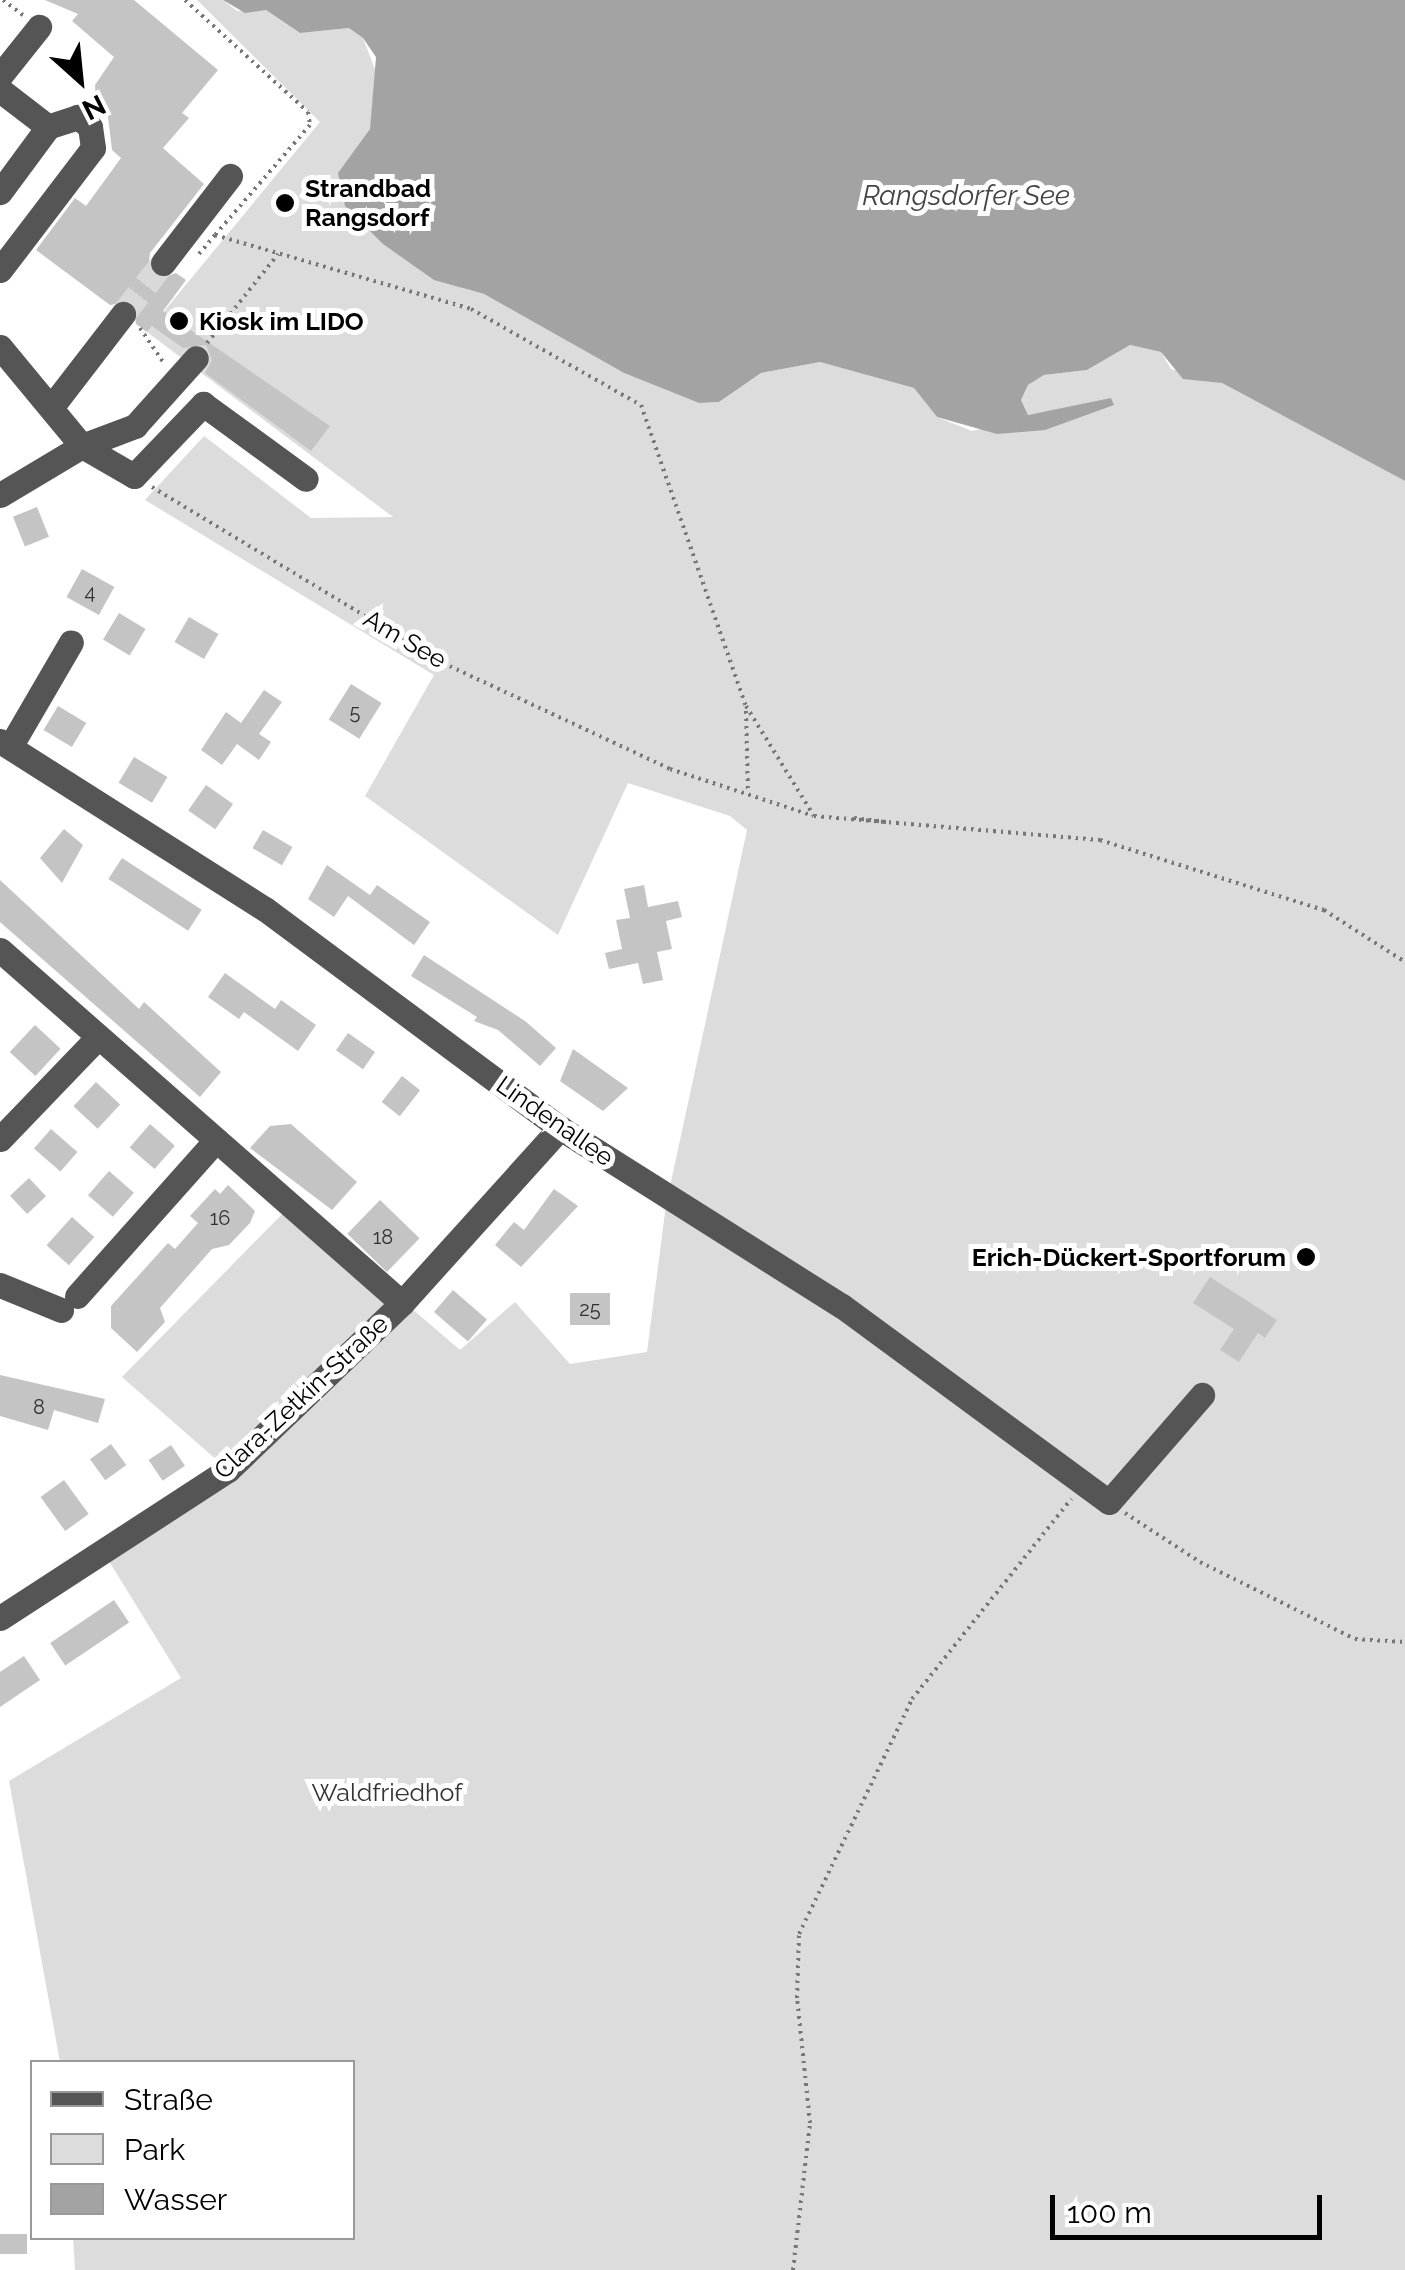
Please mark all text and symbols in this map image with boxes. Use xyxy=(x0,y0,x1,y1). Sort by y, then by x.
north arrow xyxy=(30,30,130,130)
text: N xyxy=(77,88,111,127)
place label: Strandbad Rangsdorf xyxy=(305,174,431,233)
water label: Rangsdorfer See xyxy=(862,179,1070,213)
marker: Strandbad Rangsdorf xyxy=(274,192,296,214)
place label: Kiosk im LIDO xyxy=(199,306,364,336)
marker: Kiosk im LIDO xyxy=(168,310,190,332)
house number: 4 xyxy=(85,580,95,604)
street label: Am See xyxy=(358,603,452,675)
house number: 5 xyxy=(350,700,360,724)
street label: Lindenallee xyxy=(491,1070,619,1172)
house number: 16 xyxy=(210,1206,230,1230)
house number: 18 xyxy=(373,1225,393,1249)
place label: Erich-Dückert-Sportforum xyxy=(972,1242,1286,1272)
marker: Erich-Dückert-Sportforum xyxy=(1295,1246,1317,1268)
house number: 25 xyxy=(579,1297,601,1321)
street label: Clara-Zetkin-Straße xyxy=(208,1309,394,1485)
house number: 8 xyxy=(33,1395,45,1419)
park label: Waldfriedhof xyxy=(312,1777,462,1807)
legend xyxy=(30,2060,355,2240)
text: Straße xyxy=(124,2082,213,2117)
text: Park xyxy=(124,2132,185,2167)
scale bar xyxy=(1055,2175,1328,2237)
text: Wasser xyxy=(124,2182,227,2217)
text: 100 m xyxy=(1067,2195,1152,2230)

